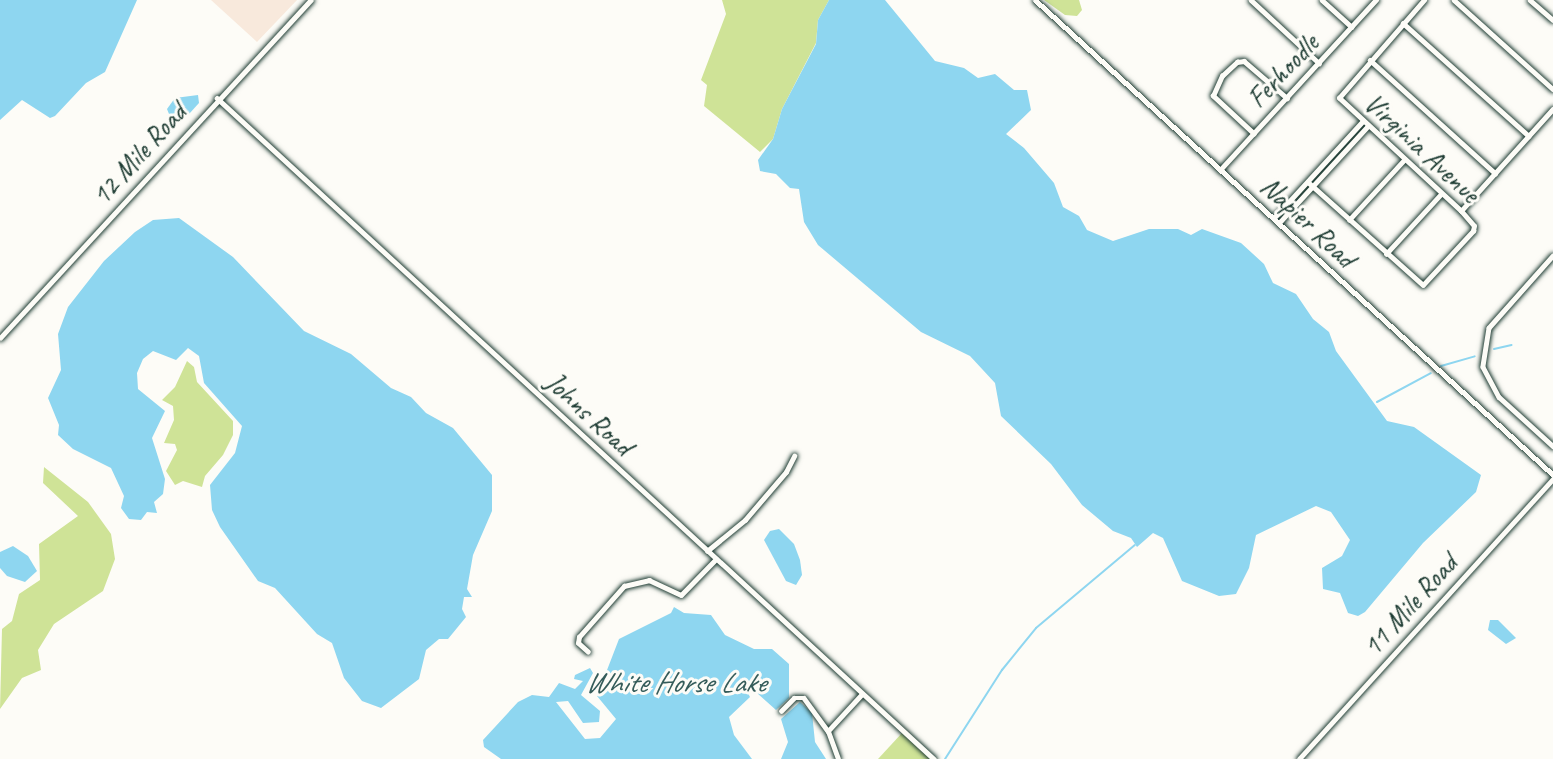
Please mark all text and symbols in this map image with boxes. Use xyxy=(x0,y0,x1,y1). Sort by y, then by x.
street label: Ferhoodle xyxy=(1240,27,1326,115)
street label: Virginia Avenue xyxy=(1357,86,1487,210)
street label: 12 Mile Road xyxy=(85,96,193,212)
street label: Napier Road xyxy=(1254,170,1362,274)
street label: Johns Road xyxy=(538,365,640,463)
street label: 11 Mile Road xyxy=(1356,547,1464,663)
water label: White Horse Lake xyxy=(584,664,766,700)

